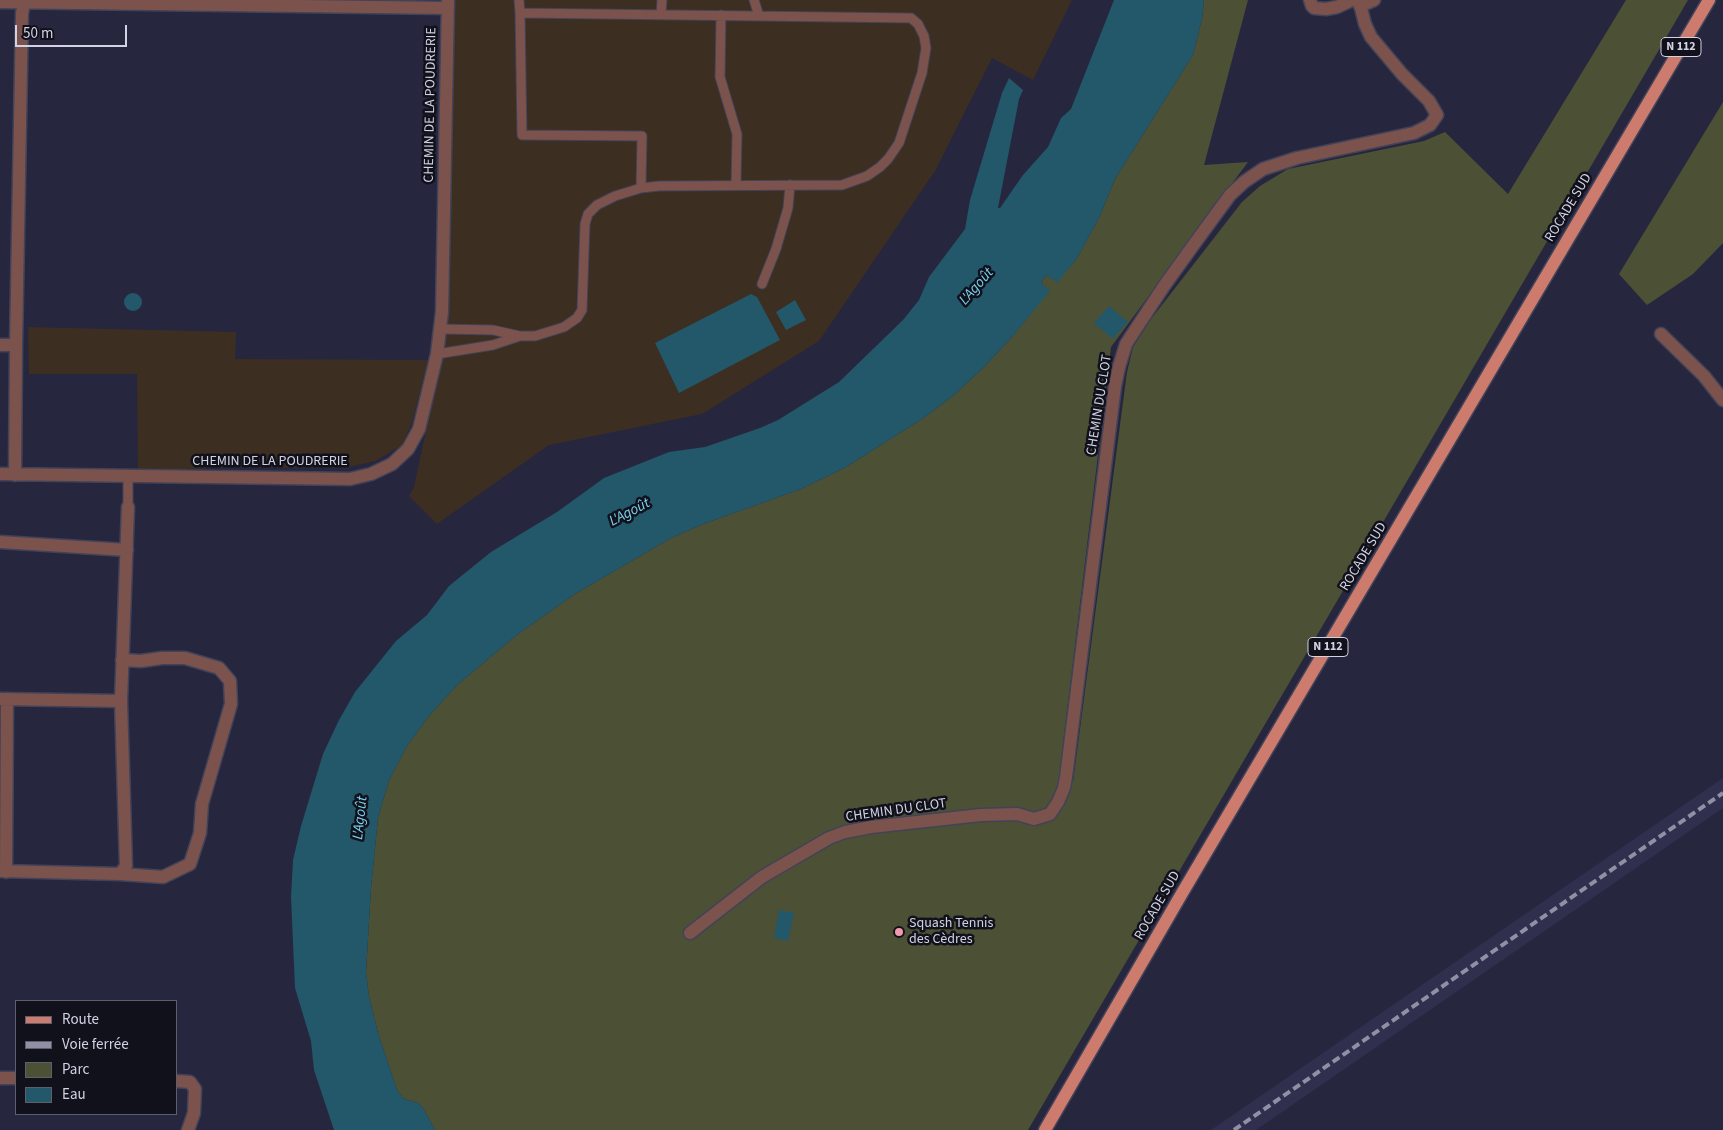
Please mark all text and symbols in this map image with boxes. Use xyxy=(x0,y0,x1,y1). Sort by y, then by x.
scale bar xyxy=(18,15,130,47)
text: 50 m xyxy=(23,23,53,44)
street label: CHEMIN DE LA POUDRERIE xyxy=(421,27,441,183)
road number: N 112 xyxy=(1661,38,1701,56)
street label: ROCADE SUD xyxy=(1542,171,1596,245)
water label: L'Agoût xyxy=(956,265,998,309)
street label: CHEMIN DU CLOT xyxy=(1084,354,1116,456)
street label: CHEMIN DE LA POUDRERIE xyxy=(192,454,348,470)
water label: L'Agoût xyxy=(607,495,653,531)
street label: ROCADE SUD xyxy=(1337,520,1391,594)
road number: N 112 xyxy=(1308,638,1348,656)
water label: L'Agoût xyxy=(350,795,372,841)
street label: CHEMIN DU CLOT xyxy=(845,796,947,826)
street label: ROCADE SUD xyxy=(1132,869,1184,943)
place label: Squash Tennis des Cèdres xyxy=(909,916,993,949)
marker: Squash Tennis des Cèdres xyxy=(893,926,905,938)
legend xyxy=(15,1000,178,1115)
text: Route xyxy=(62,1009,99,1030)
text: Voie ferrée xyxy=(62,1034,129,1055)
text: Parc xyxy=(62,1059,89,1080)
text: Eau xyxy=(62,1084,86,1105)

